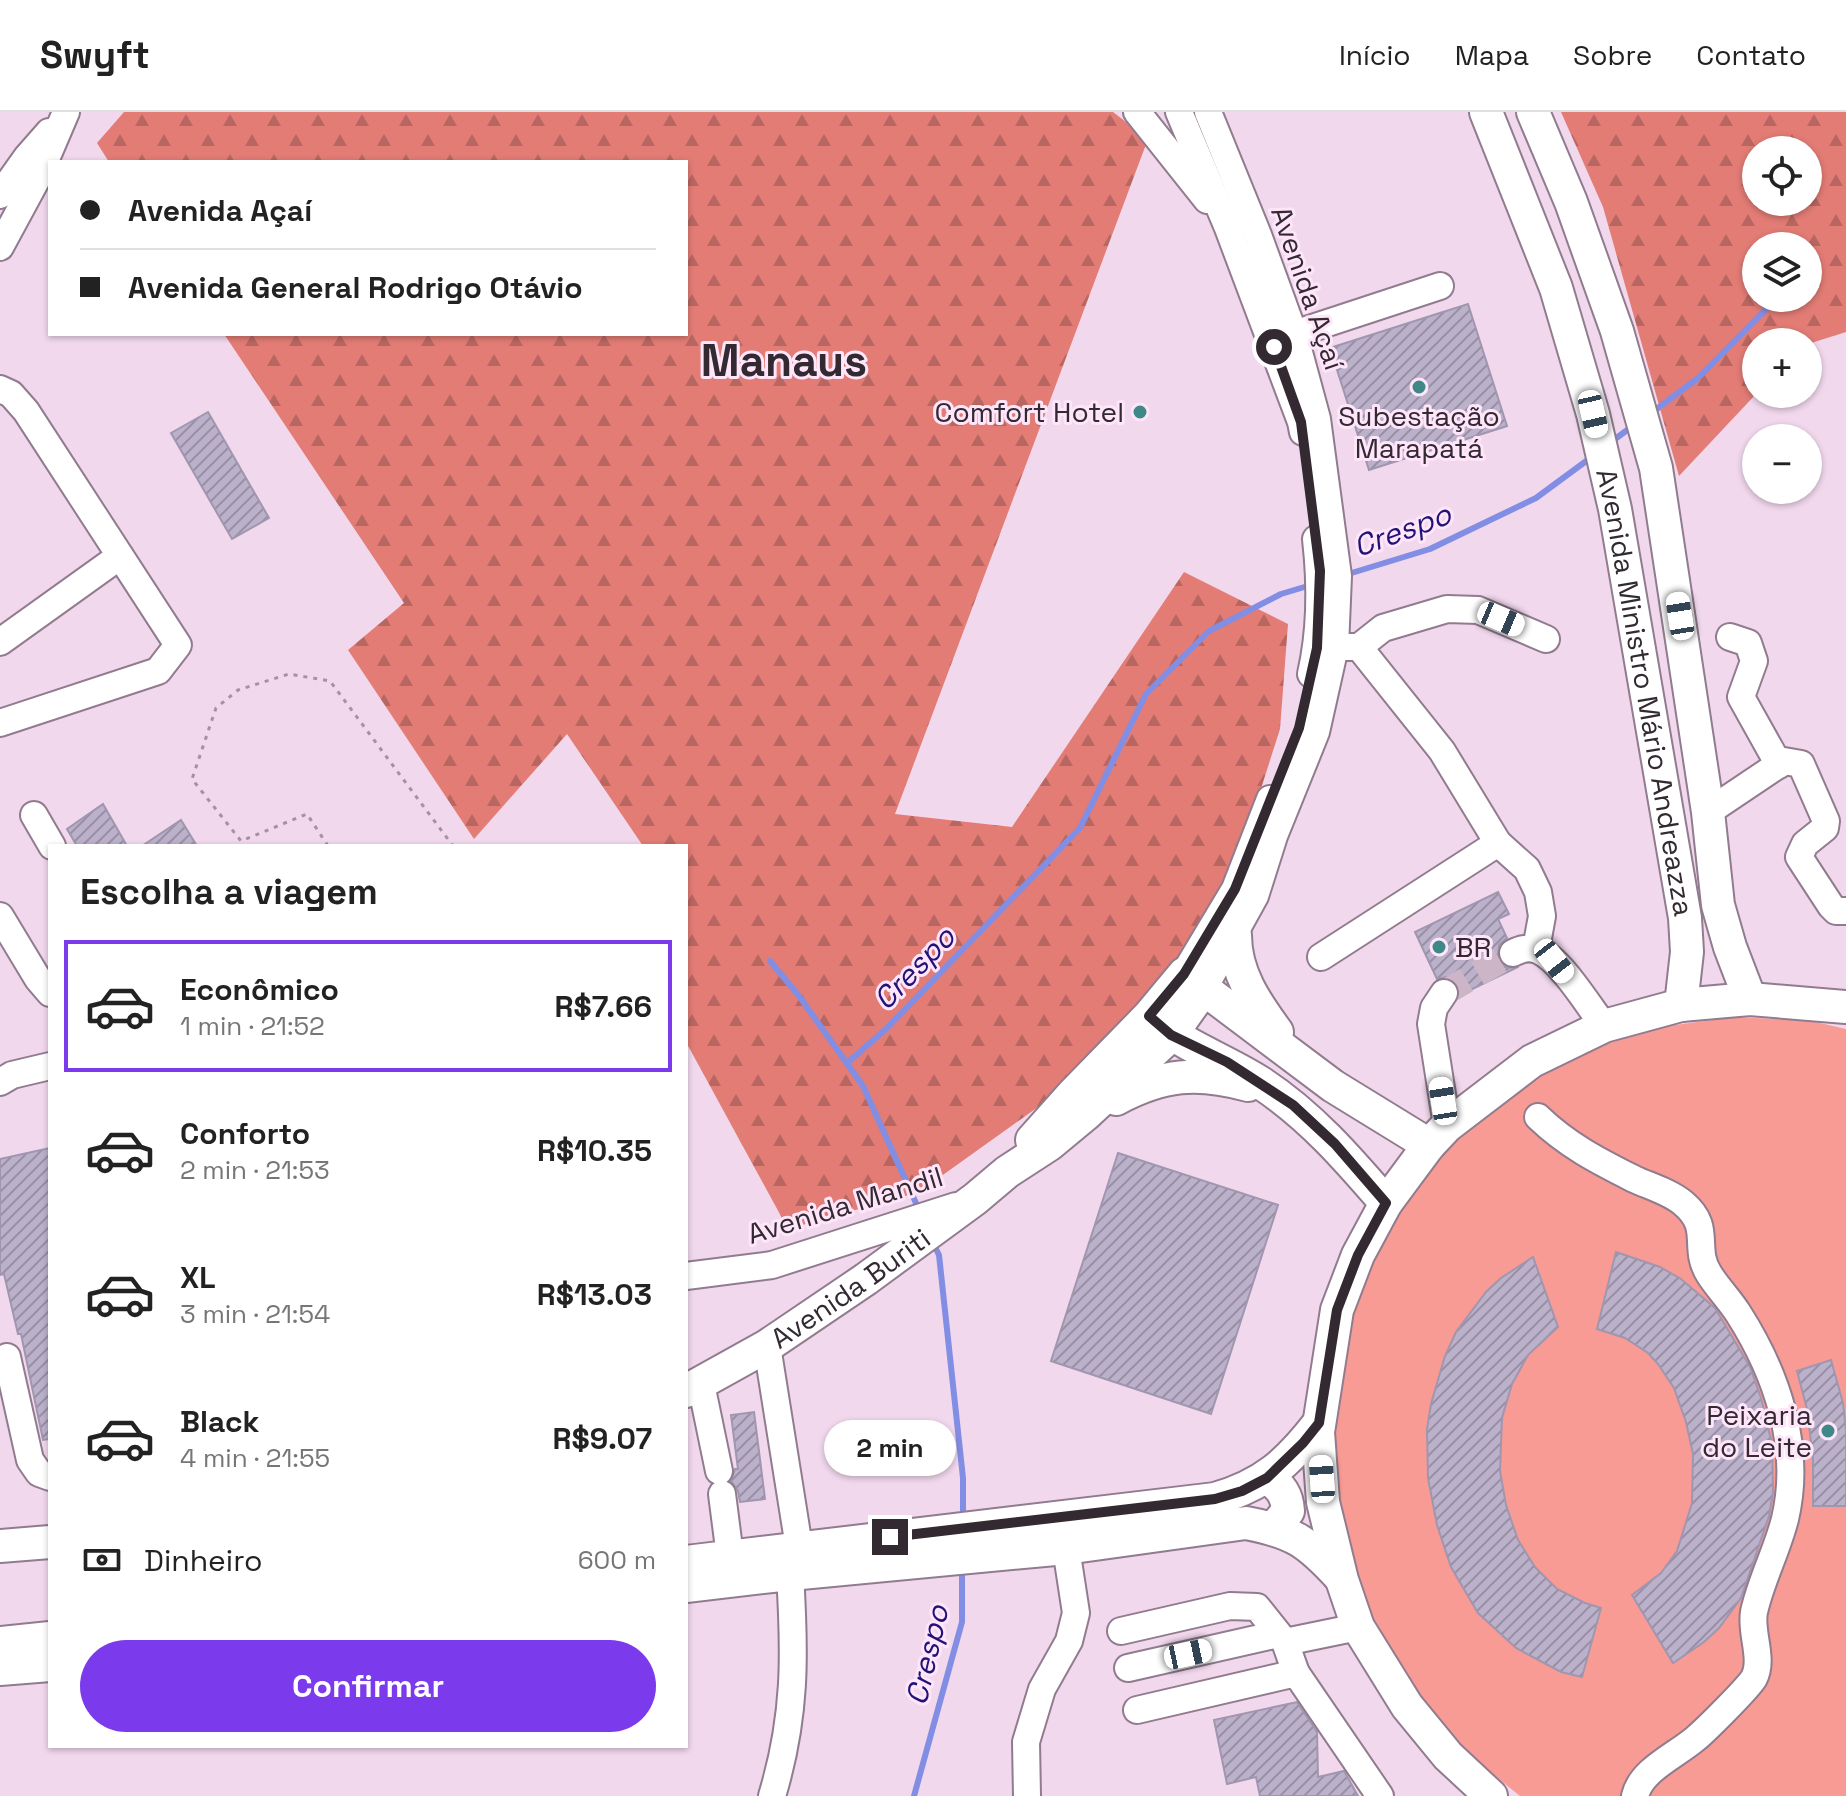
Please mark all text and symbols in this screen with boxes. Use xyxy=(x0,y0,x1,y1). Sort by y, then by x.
text: Swyft xyxy=(40,31,150,79)
text: Início xyxy=(1339,37,1411,73)
text: Mapa xyxy=(1455,37,1529,73)
text: Sobre xyxy=(1573,37,1652,73)
text: Contato xyxy=(1696,37,1806,73)
map controls xyxy=(1742,136,1822,504)
button: locate xyxy=(1742,136,1822,216)
text: Avenida Açaí xyxy=(128,191,312,230)
street label: Avenida Açaí xyxy=(1263,202,1353,375)
button: layers xyxy=(1742,232,1822,312)
text: Avenida General Rodrigo Otávio xyxy=(128,268,583,307)
button: + xyxy=(1742,328,1822,408)
route start xyxy=(1256,329,1292,365)
district label: Manaus xyxy=(701,333,867,389)
marker: Subestação Marapatá xyxy=(1410,378,1428,396)
car xyxy=(1576,388,1610,440)
place label: Comfort Hotel xyxy=(934,394,1124,430)
place label: Subestação Marapatá xyxy=(1338,398,1500,466)
marker: Comfort Hotel xyxy=(1131,403,1149,421)
button: − xyxy=(1742,424,1822,504)
street label: Avenida Ministro Mário Andreazza xyxy=(1588,465,1702,919)
water label: Crespo xyxy=(1348,494,1458,566)
car xyxy=(1664,590,1696,642)
car xyxy=(1474,599,1528,639)
text: Escolha a viagem xyxy=(80,869,378,915)
water label: Crespo xyxy=(865,917,964,1018)
place label: BR xyxy=(1455,929,1491,965)
car xyxy=(1530,935,1578,987)
marker: BR xyxy=(1430,938,1448,956)
icon: car xyxy=(84,970,156,1042)
text: Econômico xyxy=(180,970,339,1009)
text: R$7.66 xyxy=(555,987,652,1026)
text: 1 min · 21:52 xyxy=(180,1009,325,1043)
car xyxy=(1427,1075,1459,1127)
icon: car xyxy=(84,1114,156,1186)
text: Conforto xyxy=(180,1114,310,1153)
text: R$10.35 xyxy=(537,1131,652,1170)
text: 2 min · 21:53 xyxy=(180,1153,330,1187)
street label: Avenida Mandil xyxy=(743,1158,947,1252)
street label: Avenida Buriti xyxy=(764,1220,937,1356)
icon: car xyxy=(84,1258,156,1330)
text: XL xyxy=(180,1258,216,1297)
text: R$13.03 xyxy=(537,1275,652,1314)
text: 3 min · 21:54 xyxy=(180,1297,330,1331)
place label: Peixaria do Leite xyxy=(1702,1397,1812,1465)
icon: car xyxy=(84,1402,156,1474)
text: Black xyxy=(180,1402,259,1441)
text: R$9.07 xyxy=(553,1419,652,1458)
callout: 2 min xyxy=(824,1421,956,1477)
marker: Peixaria do Leite xyxy=(1819,1422,1837,1440)
text: 2 min xyxy=(856,1431,924,1465)
text: 4 min · 21:55 xyxy=(180,1441,330,1475)
car xyxy=(1308,1454,1336,1504)
route end xyxy=(872,1519,908,1555)
icon: cash xyxy=(80,1538,124,1582)
text: Dinheiro xyxy=(144,1541,262,1580)
text: 600 m xyxy=(578,1543,656,1577)
water label: Crespo xyxy=(897,1600,958,1709)
car xyxy=(1162,1637,1214,1671)
button: Confirmar xyxy=(80,1640,656,1732)

